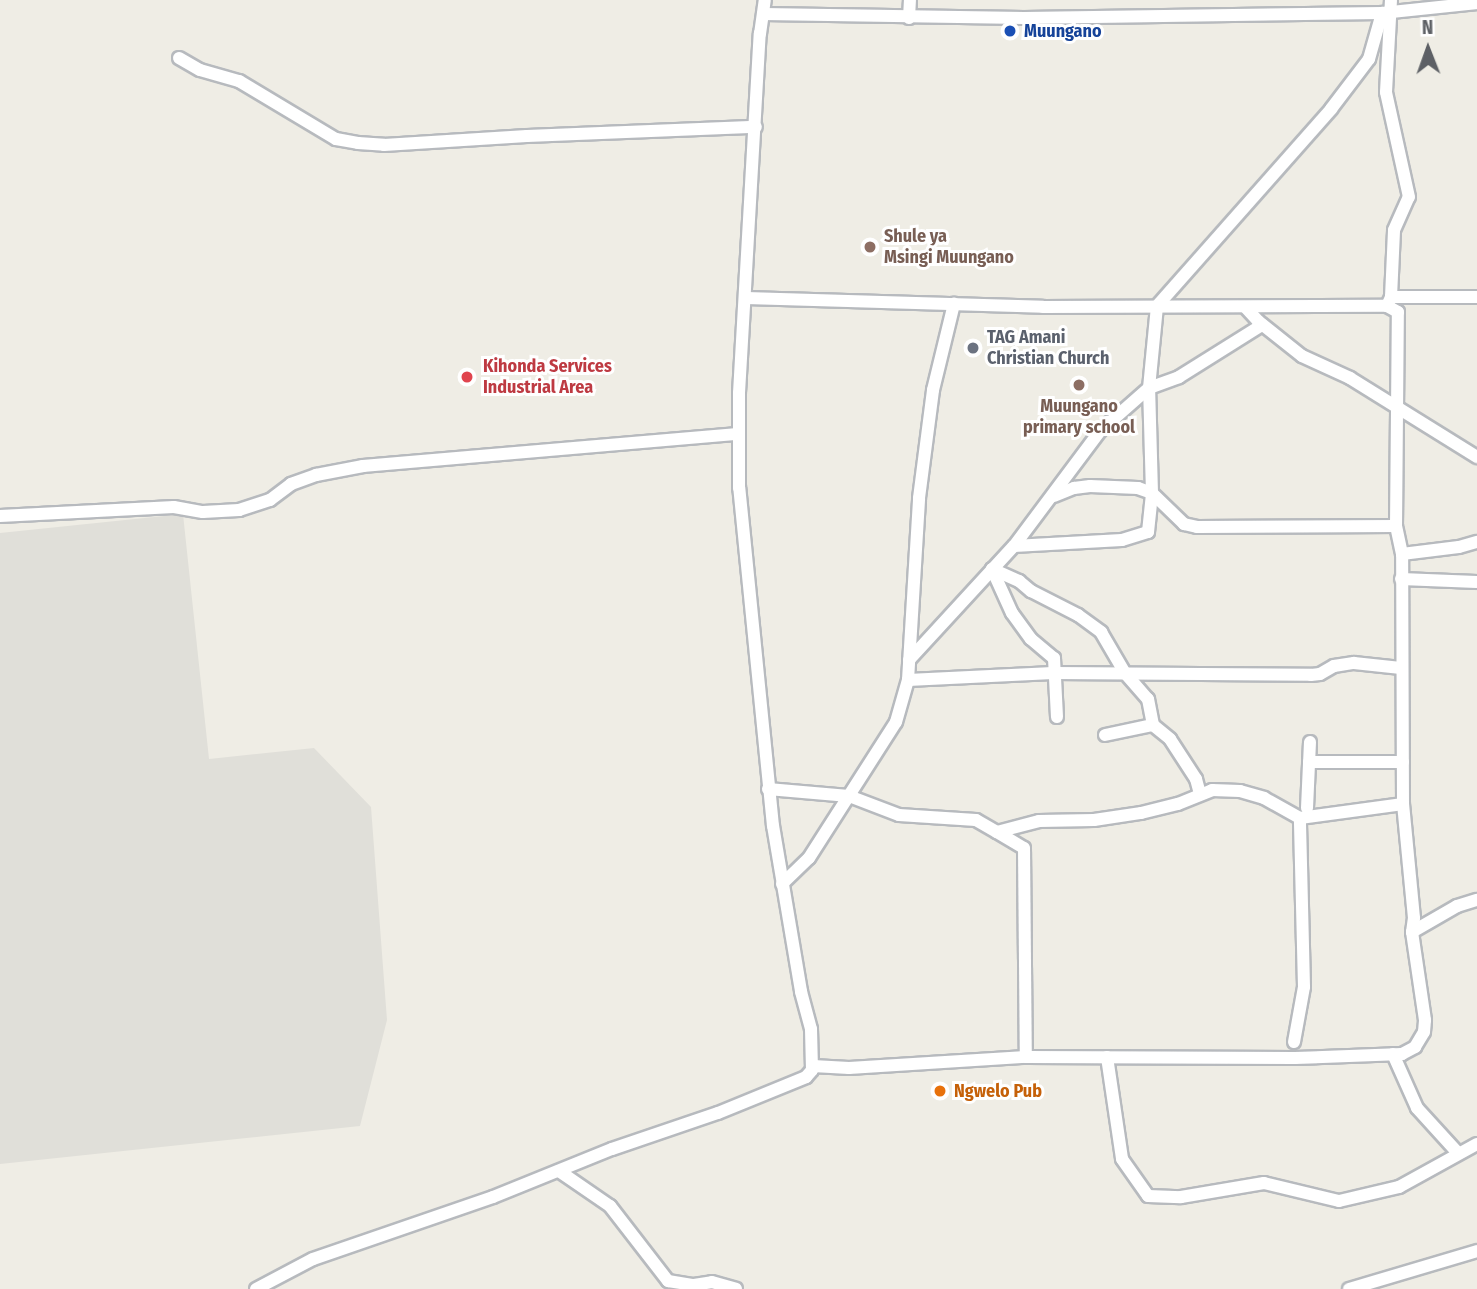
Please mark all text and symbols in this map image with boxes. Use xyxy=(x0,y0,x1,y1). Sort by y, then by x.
north arrow xyxy=(1393,14,1463,84)
text: N xyxy=(1422,16,1434,39)
place label: Muungano xyxy=(1024,20,1102,42)
marker: Muungano xyxy=(1002,23,1018,39)
place label: Shule ya Msingi Muungano xyxy=(884,226,1014,268)
marker: Shule ya Msingi Muungano xyxy=(862,239,878,255)
place label: TAG Amani Christian Church xyxy=(987,327,1109,370)
marker: TAG Amani Christian Church xyxy=(965,340,981,356)
place label: Kihonda Services Industrial Area xyxy=(483,356,612,398)
marker: Kihonda Services Industrial Area xyxy=(457,367,477,387)
marker: Muungano primary school xyxy=(1071,377,1087,393)
place label: Muungano primary school xyxy=(1023,396,1135,438)
place label: Ngwelo Pub xyxy=(954,1080,1042,1102)
marker: Ngwelo Pub xyxy=(932,1083,948,1099)

